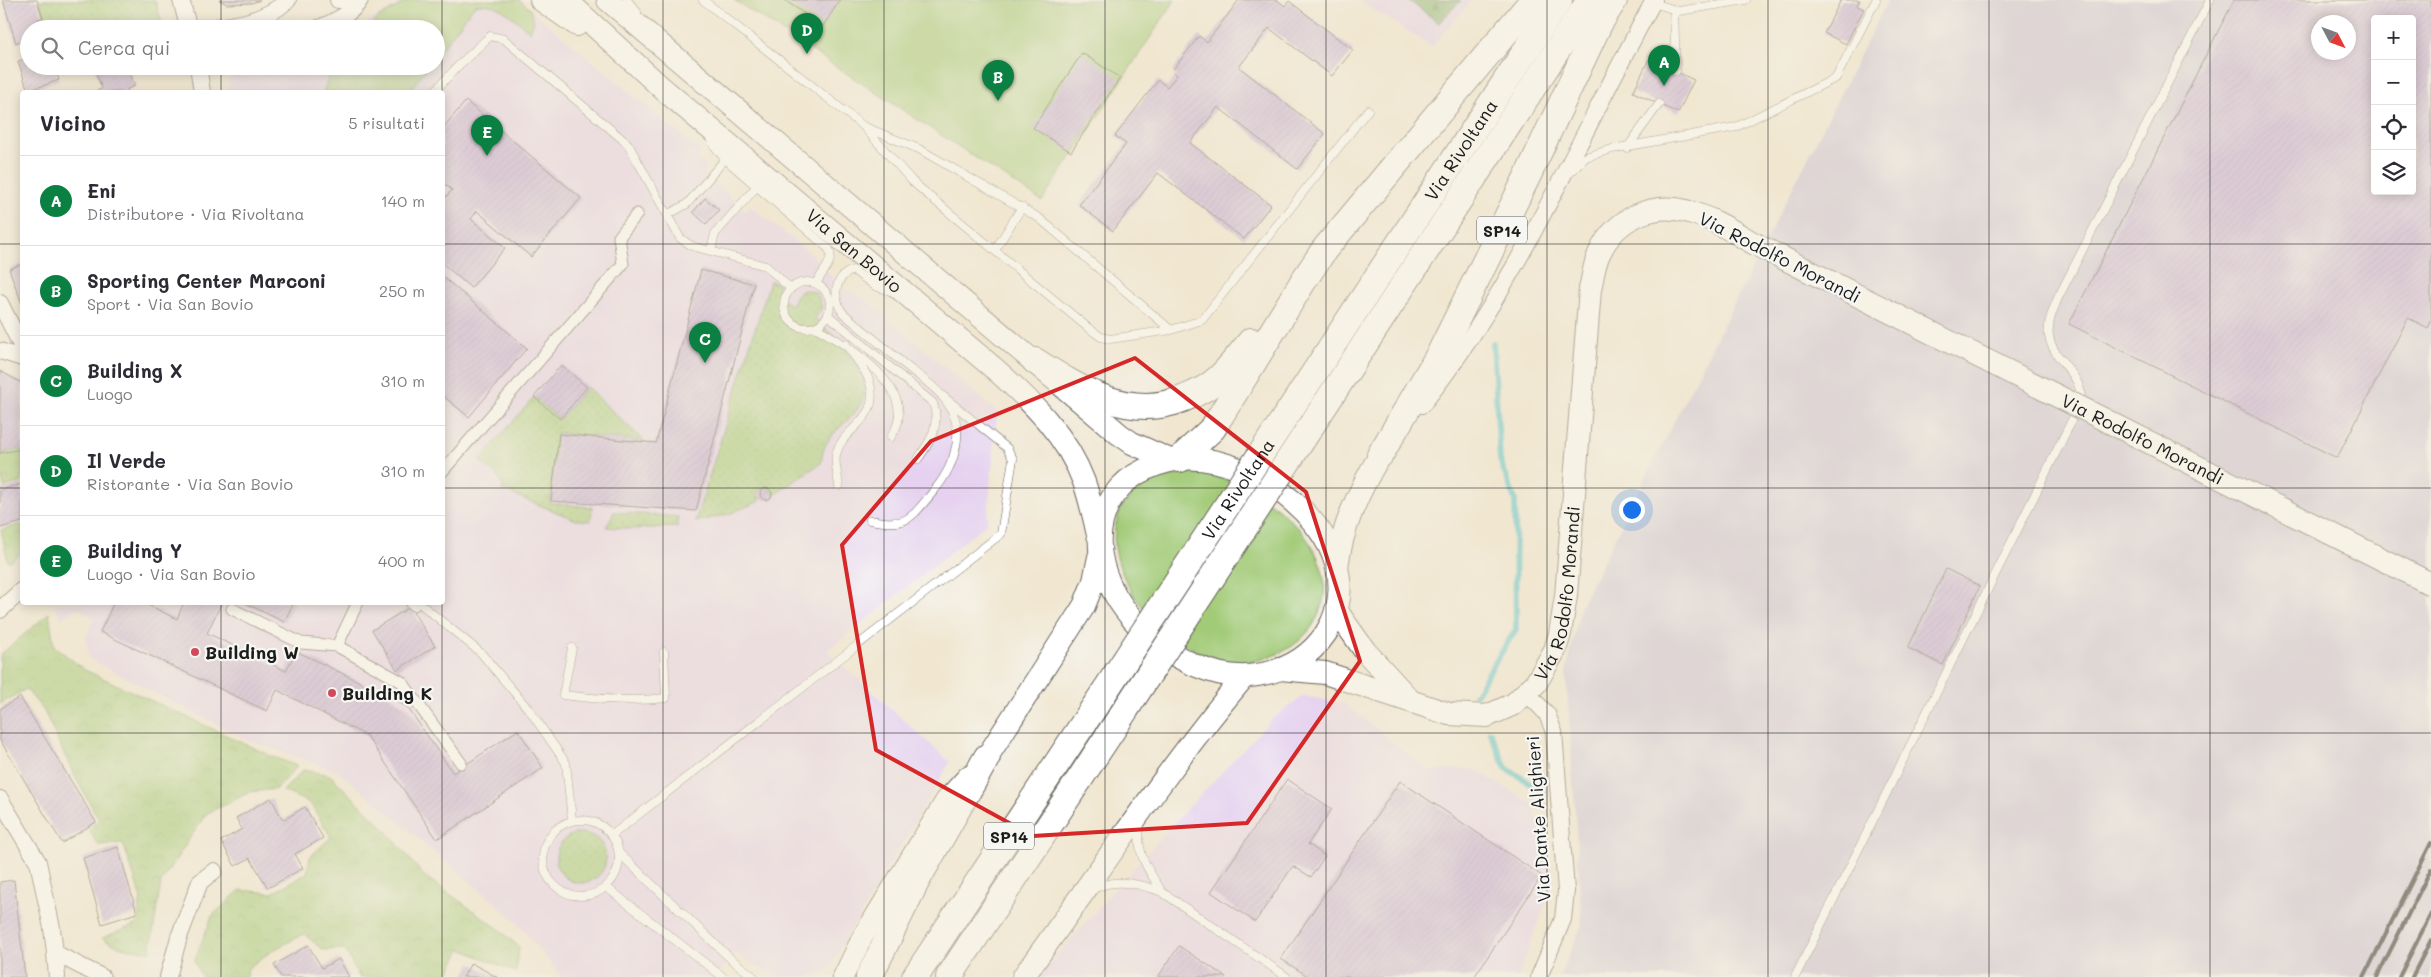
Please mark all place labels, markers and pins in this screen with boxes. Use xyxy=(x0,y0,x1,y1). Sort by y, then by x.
pin: D xyxy=(791,13,823,54)
pin: A xyxy=(1648,45,1680,86)
pin: B xyxy=(982,60,1014,101)
pin: E xyxy=(471,115,503,156)
pin: C xyxy=(689,322,721,363)
place label: Building W xyxy=(205,640,299,664)
marker: Building W xyxy=(189,646,201,658)
place label: Building K xyxy=(342,681,432,705)
marker: Building K xyxy=(326,687,338,699)

